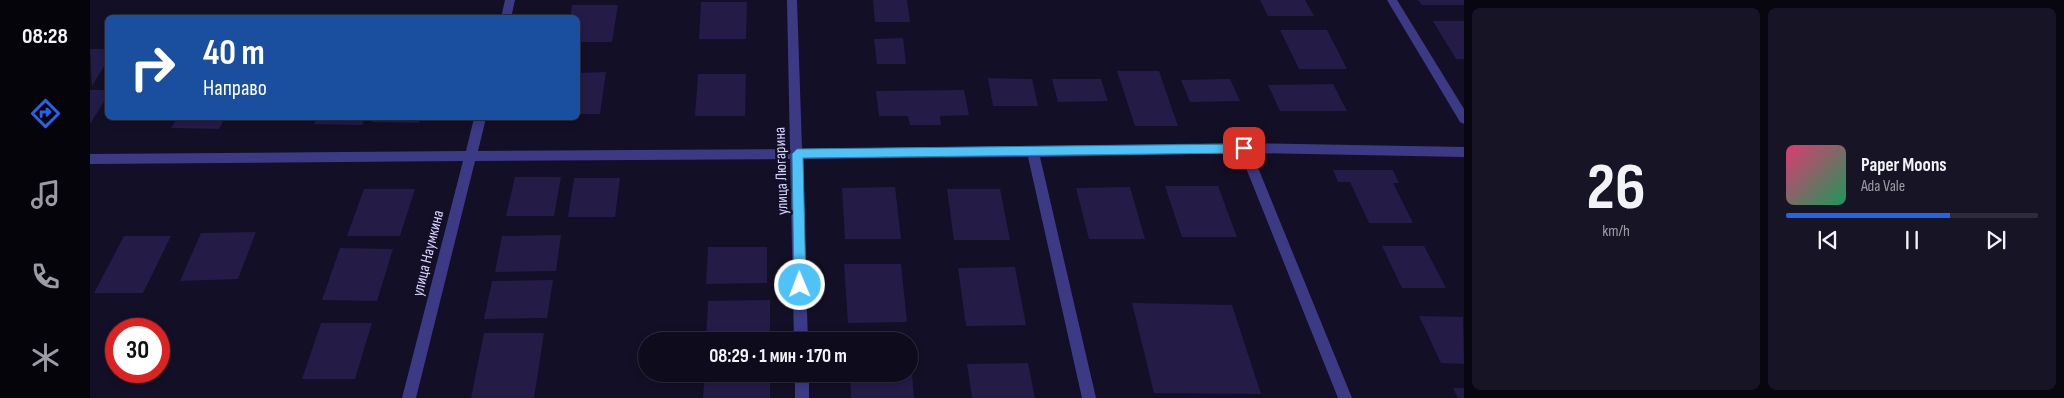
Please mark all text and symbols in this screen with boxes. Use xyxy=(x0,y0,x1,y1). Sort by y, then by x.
text: 08:28 xyxy=(22,23,68,50)
text: 40 m xyxy=(203,32,265,75)
icon: right xyxy=(120,35,185,100)
text: Направо xyxy=(203,75,267,102)
icon: directions xyxy=(28,96,63,131)
street label: улица Люгарина xyxy=(770,127,793,215)
pin xyxy=(1223,127,1265,169)
icon: arrive xyxy=(1230,134,1258,162)
text: 26 xyxy=(1586,150,1646,228)
text: Paper Moons xyxy=(1861,154,1947,177)
icon: music xyxy=(28,177,63,212)
text: Ada Vale xyxy=(1861,177,1905,196)
street label: улица Наумкина xyxy=(409,208,448,298)
text: km/h xyxy=(1602,222,1630,241)
icon: previous xyxy=(1814,226,1842,254)
icon: pause xyxy=(1898,226,1926,254)
icon: next xyxy=(1982,226,2010,254)
position arrow xyxy=(773,258,825,310)
icon: phone xyxy=(28,259,63,294)
speed limit sign: 30 xyxy=(105,318,170,383)
icon: climate xyxy=(28,340,63,375)
text: 08:29 · 1 мин · 170 m xyxy=(709,345,847,368)

